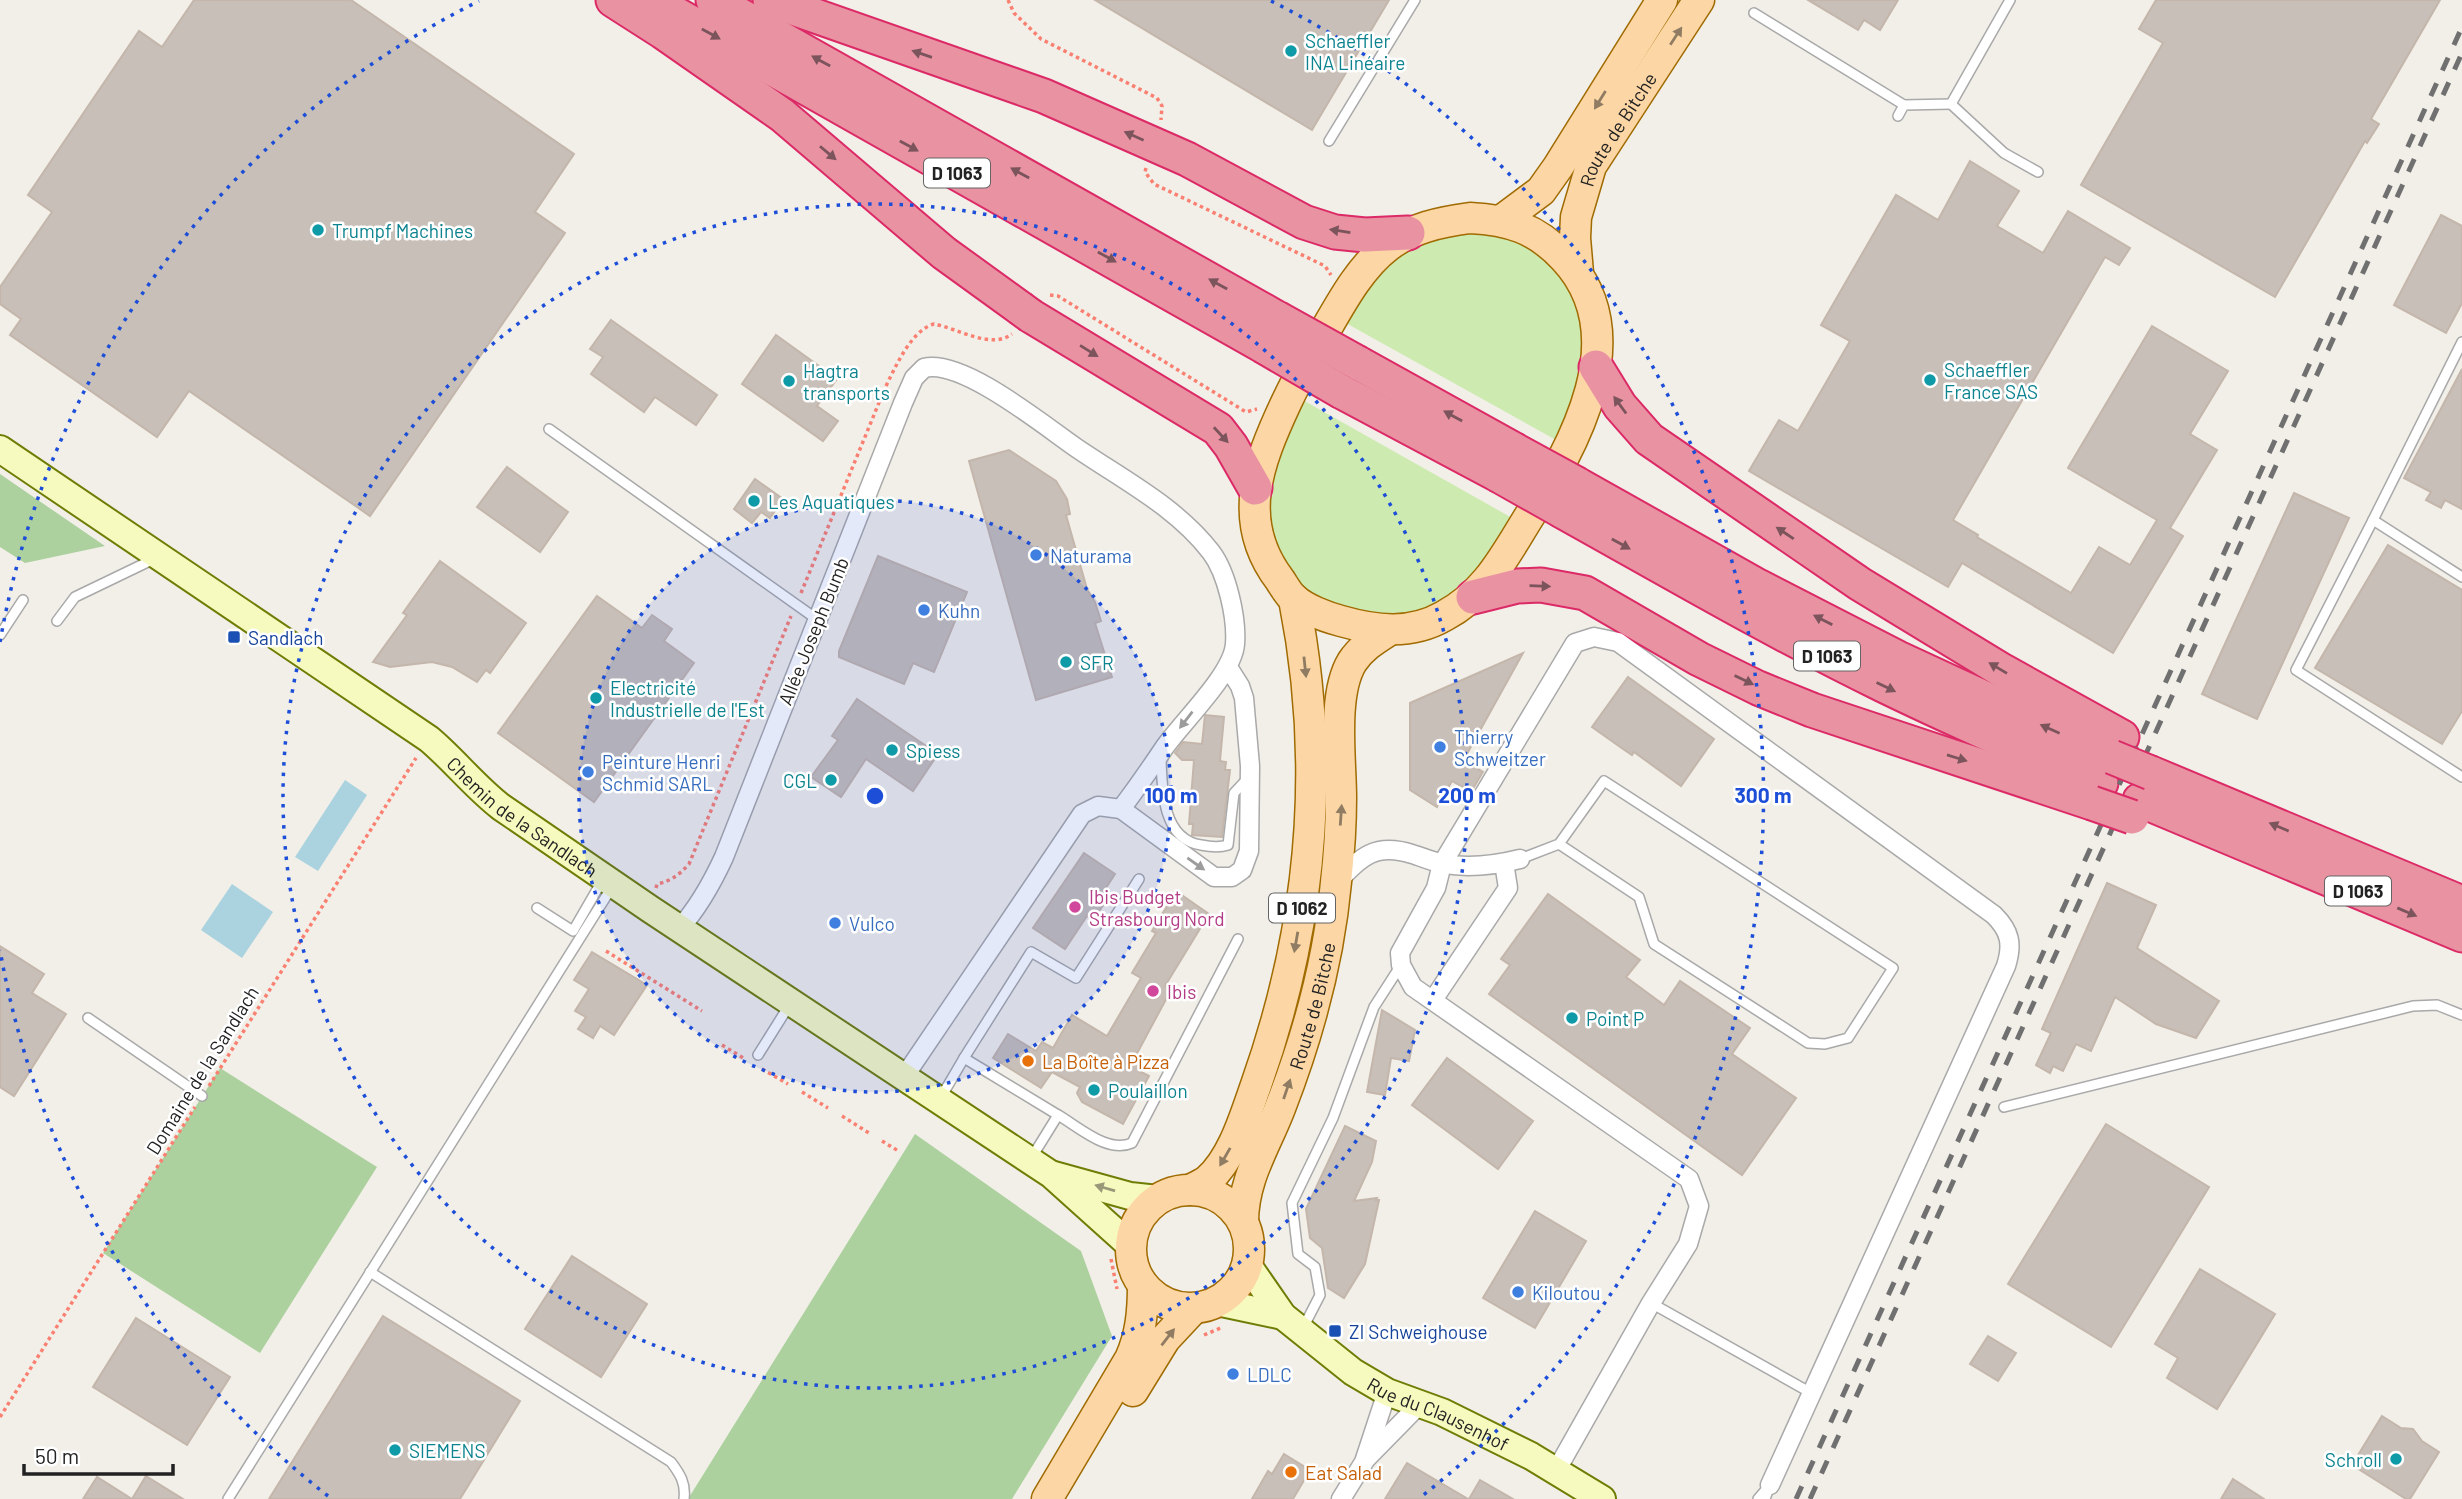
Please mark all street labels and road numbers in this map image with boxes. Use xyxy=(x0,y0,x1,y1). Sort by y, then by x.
street label: Route de Bitche xyxy=(1574,68,1661,189)
road number: D 1063 xyxy=(924,158,990,188)
street label: Allée Joseph Bumb xyxy=(773,554,853,708)
road number: D 1063 xyxy=(1794,642,1860,670)
street label: Chemin de la Sandlach xyxy=(443,751,603,882)
road number: D 1063 xyxy=(2325,876,2391,906)
road number: D 1062 xyxy=(1269,894,1335,923)
street label: Route de Bitche xyxy=(1284,940,1339,1072)
street label: Domaine de la Sandlach xyxy=(141,982,263,1158)
street label: Rue du Clausenhof xyxy=(1363,1372,1513,1455)

